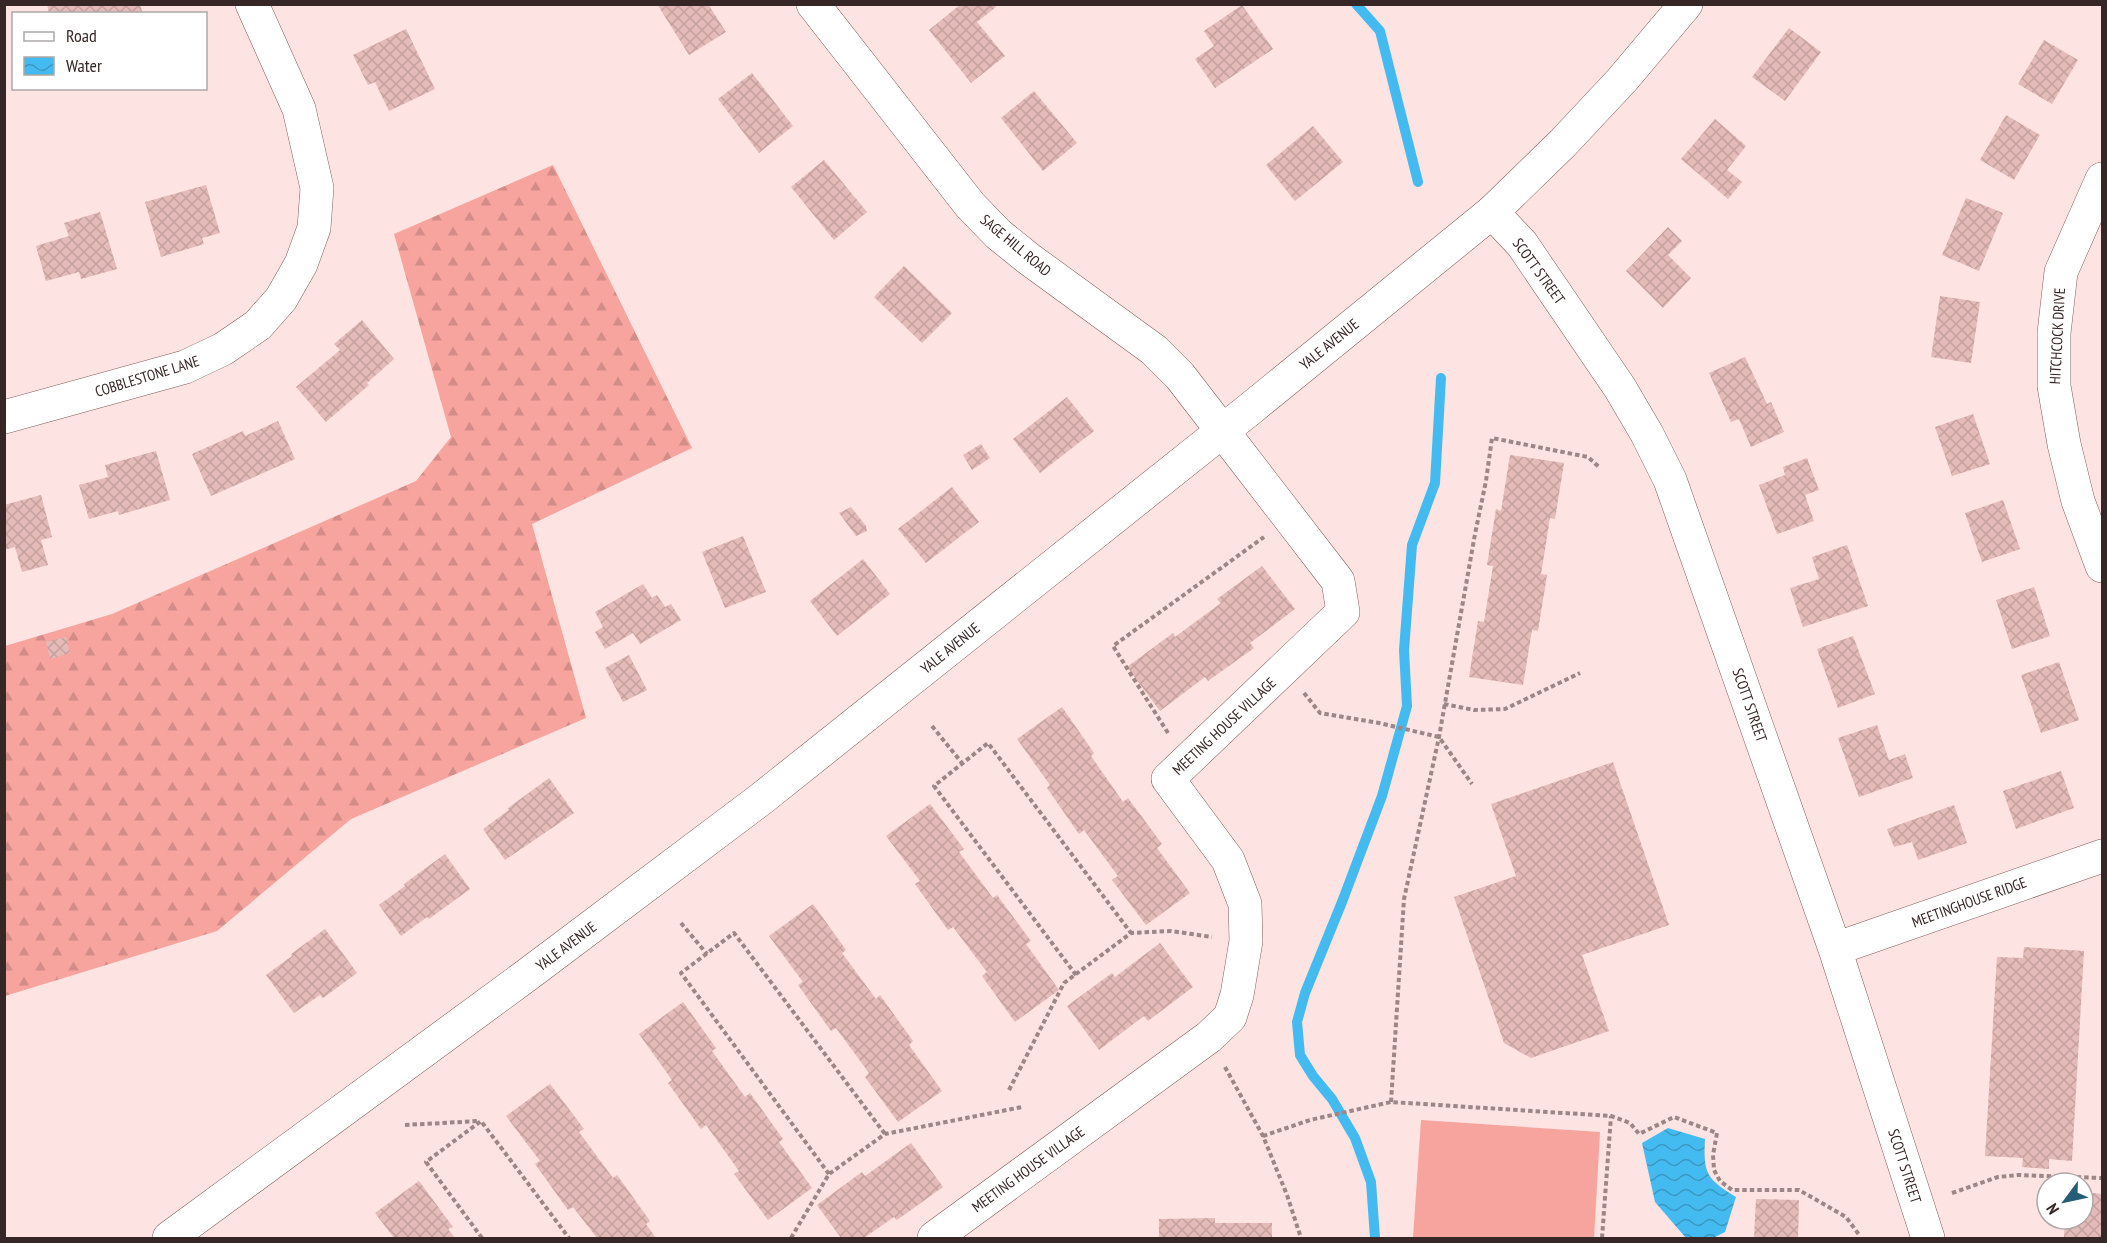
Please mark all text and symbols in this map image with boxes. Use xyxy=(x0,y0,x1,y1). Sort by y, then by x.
legend xyxy=(12,12,207,90)
text: Road xyxy=(66,24,97,47)
text: Water xyxy=(66,54,102,77)
street label: SAGE HILL ROAD xyxy=(977,210,1055,280)
street label: SCOTT STREET xyxy=(1509,234,1569,308)
street label: HITCHCOCK DRIVE xyxy=(2045,287,2069,385)
street label: YALE AVENUE xyxy=(1296,314,1362,374)
street label: COBBLESTONE LANE xyxy=(93,351,201,401)
street label: YALE AVENUE xyxy=(917,618,983,678)
street label: SCOTT STREET xyxy=(1728,666,1772,745)
street label: MEETING HOUSE VILLAGE xyxy=(1168,673,1280,779)
street label: MEETINGHOUSE RIDGE xyxy=(1909,872,2029,932)
street label: YALE AVENUE xyxy=(532,917,600,975)
street label: MEETING HOUSE VILLAGE xyxy=(968,1122,1088,1216)
street label: SCOTT STREET xyxy=(1884,1126,1926,1206)
north arrow xyxy=(2035,1171,2095,1231)
text: N xyxy=(2042,1200,2063,1218)

